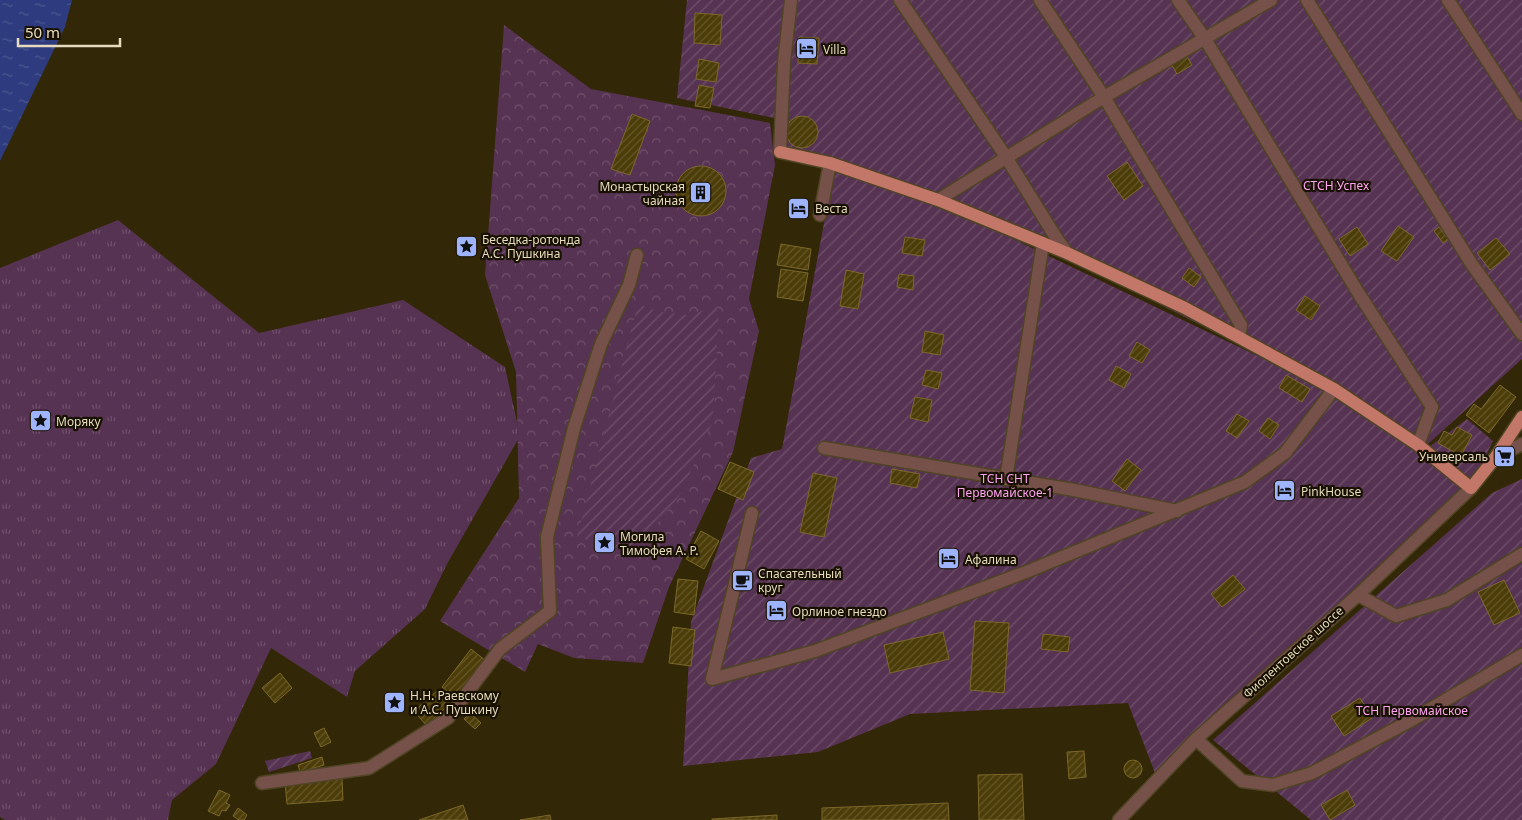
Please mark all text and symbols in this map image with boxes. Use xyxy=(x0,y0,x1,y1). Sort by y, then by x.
scale bar xyxy=(18,15,120,47)
text: 50 m xyxy=(25,22,60,42)
hotel icon: Villa xyxy=(795,37,819,61)
place label: Villa xyxy=(823,41,846,58)
park label: СТСН Успех xyxy=(1303,177,1370,194)
place label: Монастырская чайная xyxy=(599,178,685,209)
building icon: Монастырская чайная xyxy=(689,181,713,205)
hotel icon: Веста xyxy=(787,196,811,220)
place label: Веста xyxy=(815,200,848,217)
place label: Беседка-ротонда А.С. Пушкина xyxy=(482,231,580,262)
place icon: Беседка-ротонда А.С. Пушкина xyxy=(454,234,478,258)
place icon: Моряку xyxy=(28,409,52,433)
place label: Моряку xyxy=(56,413,101,430)
supermarket icon: Универсаль xyxy=(1492,444,1516,468)
place label: Универсаль xyxy=(1419,448,1488,465)
park label: ТСН СНТ Первомайское-1 xyxy=(957,470,1053,501)
hotel icon: PinkHouse xyxy=(1273,479,1297,503)
place label: PinkHouse xyxy=(1301,483,1361,500)
place label: Могила Тимофея А. Р. xyxy=(620,528,698,559)
place icon: Могила Тимофея А. Р. xyxy=(592,531,616,555)
hotel icon: Афалина xyxy=(937,547,961,571)
place label: Афалина xyxy=(965,551,1017,568)
place label: Спасательный круг xyxy=(758,565,842,596)
cafe icon: Спасательный круг xyxy=(730,568,754,592)
hotel icon: Орлиное гнездо xyxy=(764,599,788,623)
street label: Фиолентовское шоссе xyxy=(1239,602,1347,702)
place label: Орлиное гнездо xyxy=(792,603,887,620)
place label: Н.Н. Раевскому и А.С. Пушкину xyxy=(410,687,500,718)
place icon: Н.Н. Раевскому и А.С. Пушкину xyxy=(382,690,406,714)
park label: ТСН Первомайское xyxy=(1356,702,1468,719)

